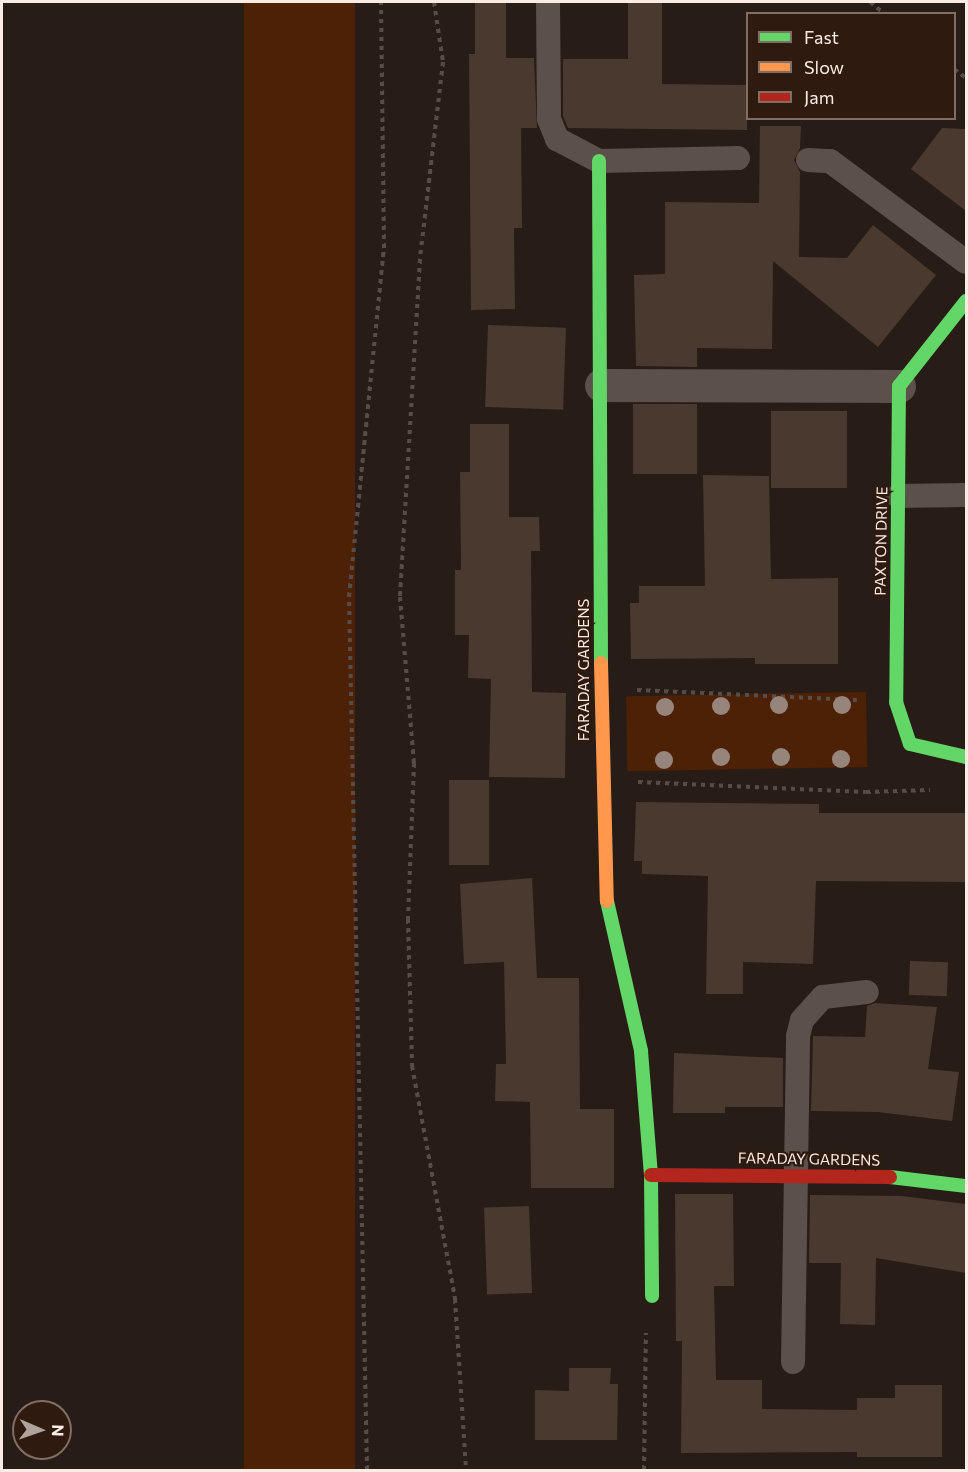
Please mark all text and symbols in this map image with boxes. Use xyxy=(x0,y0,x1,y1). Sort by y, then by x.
legend xyxy=(746,12,956,120)
text: Fast xyxy=(804,26,839,48)
text: Slow xyxy=(804,56,844,78)
text: Jam xyxy=(804,86,834,108)
street label: PAXTON DRIVE xyxy=(871,486,891,596)
street label: FARADAY GARDENS xyxy=(575,599,593,741)
street label: FARADAY GARDENS xyxy=(738,1149,880,1169)
north arrow xyxy=(12,1400,72,1460)
text: N xyxy=(49,1424,68,1437)

